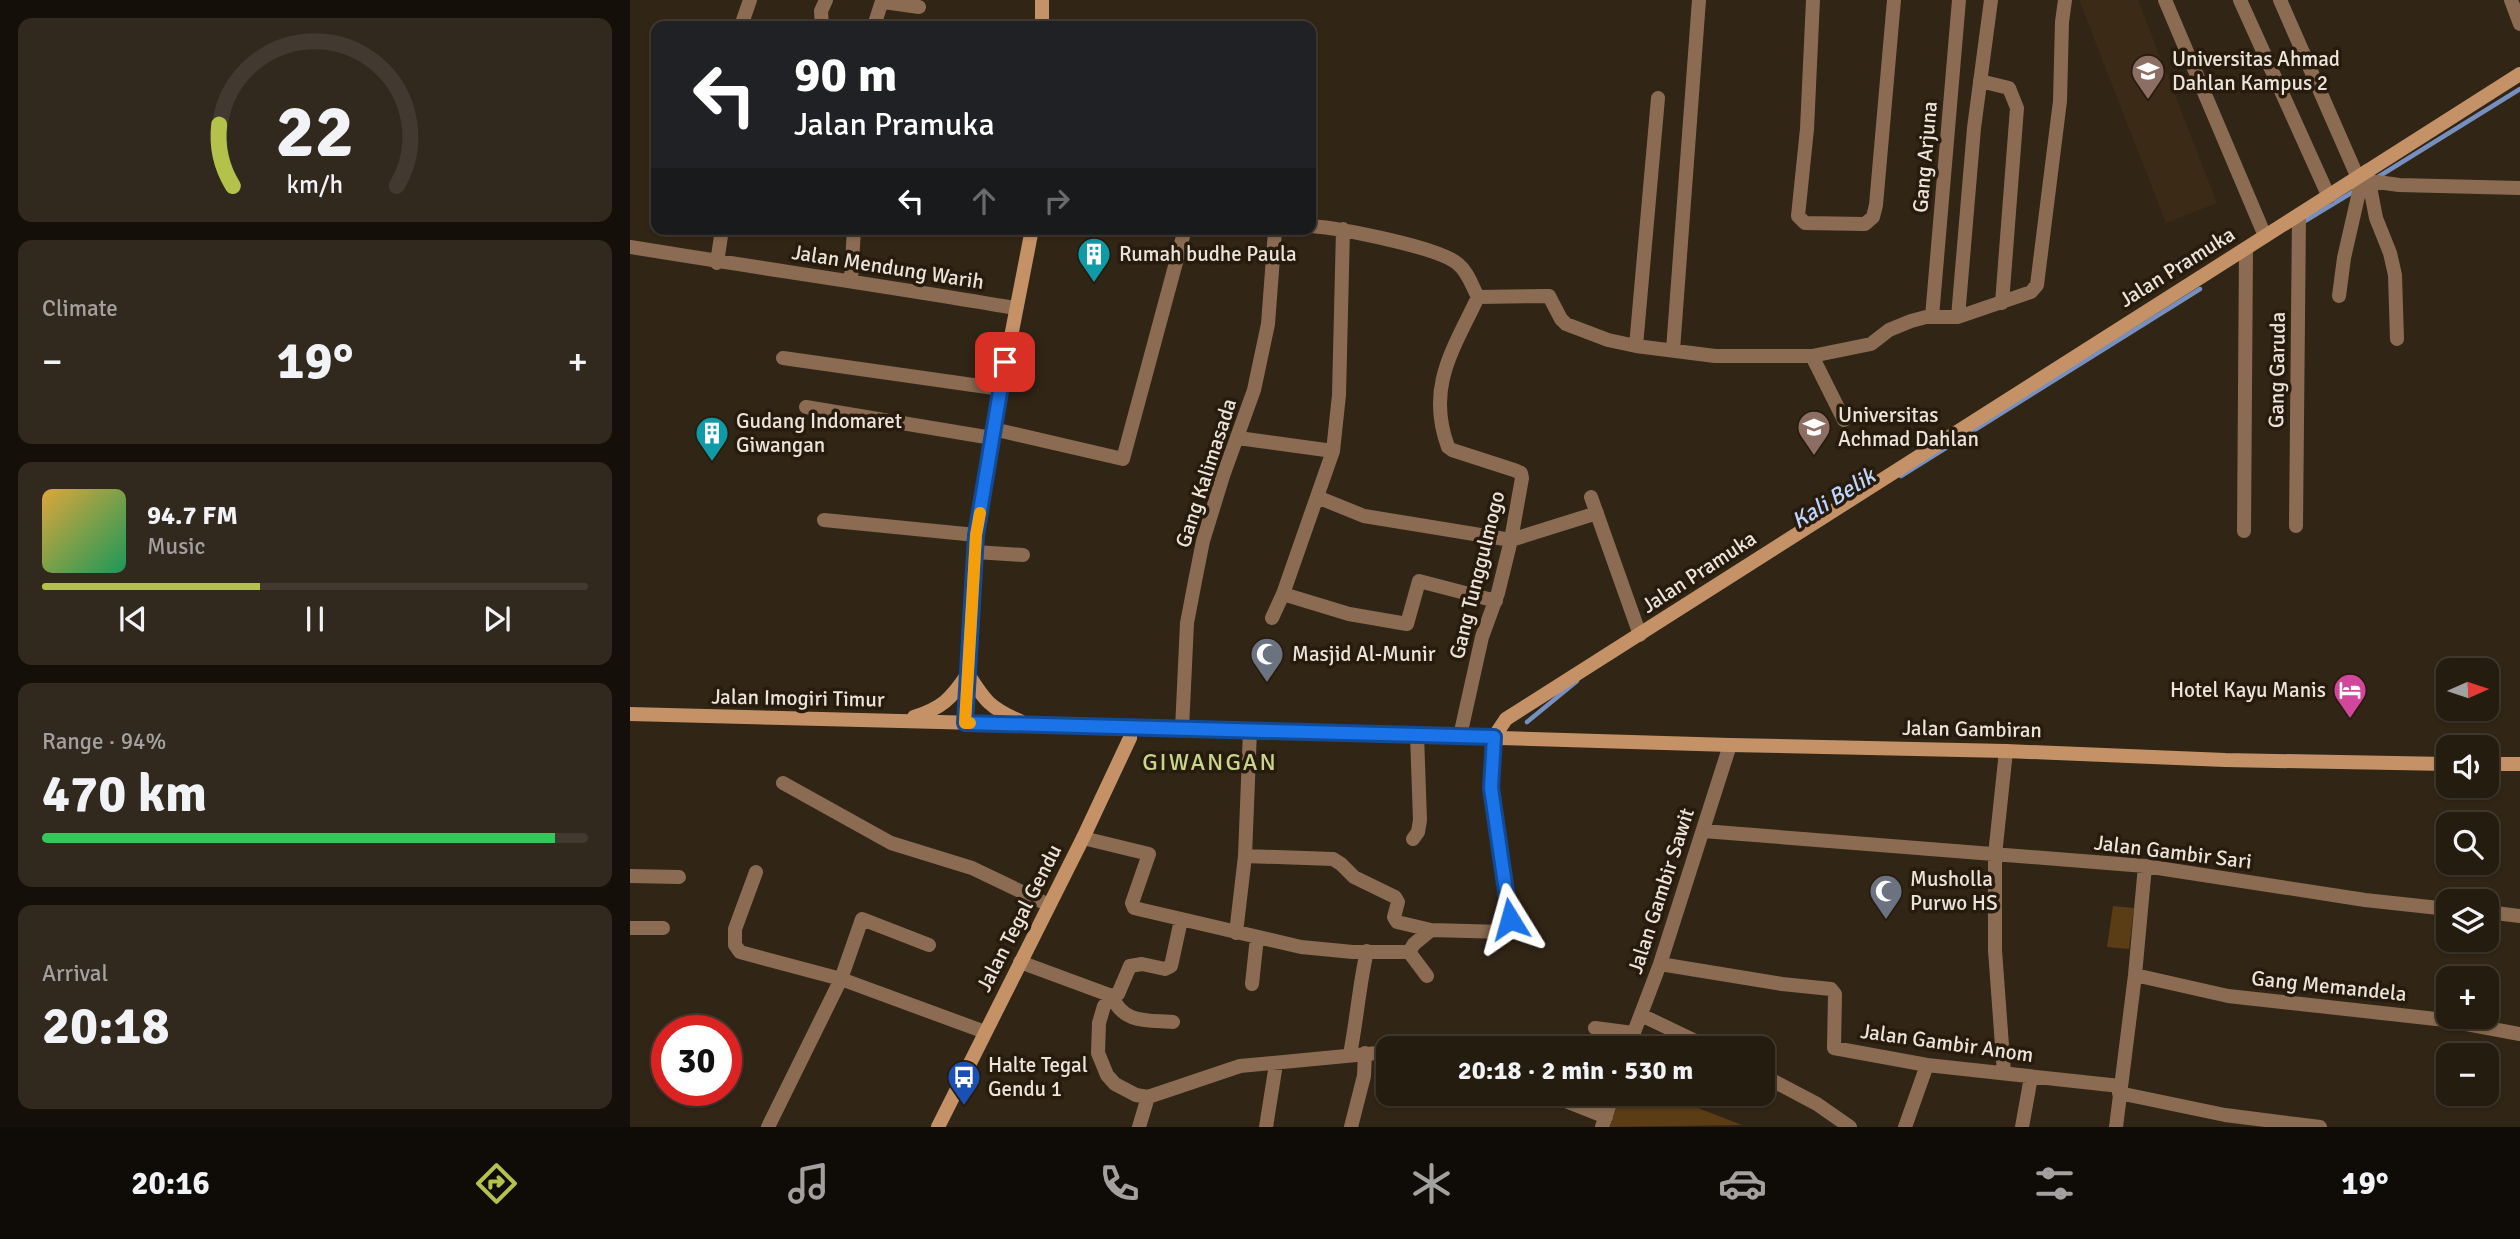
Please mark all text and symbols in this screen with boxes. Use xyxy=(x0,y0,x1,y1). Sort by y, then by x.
text: 90 m xyxy=(794,45,897,105)
place label: Universitas Ahmad Dahlan Kampus 2 xyxy=(2172,46,2340,96)
icon: left xyxy=(679,49,770,140)
school or university icon: Universitas Ahmad Dahlan Kampus 2 xyxy=(2129,52,2167,101)
text: 22 xyxy=(276,88,354,177)
street label: Gang Arjuna xyxy=(1907,100,1943,214)
text: Jalan Pramuka xyxy=(794,105,995,144)
text: km/h xyxy=(287,169,343,200)
icon: left xyxy=(892,182,930,220)
icon: ahead xyxy=(965,182,1003,220)
icon: right xyxy=(1038,182,1076,220)
street label: Jalan Pramuka xyxy=(2114,221,2240,313)
building icon: Rumah budhe Paula xyxy=(1075,235,1113,284)
street label: Jalan Mendung Warih xyxy=(790,239,986,295)
place label: Rumah budhe Paula xyxy=(1119,241,1297,267)
text: Climate xyxy=(42,294,118,323)
street label: Gang Garuda xyxy=(2263,312,2291,428)
text: 19° xyxy=(277,329,353,393)
pin xyxy=(975,332,1035,392)
text: − xyxy=(42,338,63,385)
text: + xyxy=(567,338,588,385)
icon: arrive xyxy=(986,343,1024,381)
street label: Gang Kalimasada xyxy=(1170,395,1242,551)
place label: Universitas Achmad Dahlan xyxy=(1838,402,1979,452)
place label: Gudang Indomaret Giwangan xyxy=(736,408,902,458)
school or university icon: Universitas Achmad Dahlan xyxy=(1795,408,1833,457)
building icon: Gudang Indomaret Giwangan xyxy=(693,414,731,463)
water label: Kali Belik xyxy=(1786,460,1883,535)
street label: Gang Tunggulmogo xyxy=(1444,488,1510,662)
text: 94.7 FM xyxy=(147,500,238,532)
street label: Jalan Pramuka xyxy=(1637,525,1761,619)
text: Music xyxy=(147,532,205,561)
icon: previous xyxy=(114,600,152,638)
icon: pause xyxy=(296,600,334,638)
icon: next xyxy=(478,600,516,638)
mosque icon: Masjid Al-Munir xyxy=(1248,635,1286,684)
place label: Masjid Al-Munir xyxy=(1292,641,1436,667)
north arrow xyxy=(2436,658,2499,721)
map controls xyxy=(2436,658,2499,1106)
hotel icon: Hotel Kayu Manis xyxy=(2331,671,2369,720)
place label: Hotel Kayu Manis xyxy=(2170,677,2326,703)
street label: Jalan Imogiri Timur xyxy=(711,683,885,713)
street label: Jalan Gambiran xyxy=(1902,715,2042,743)
text: Range · 94% xyxy=(42,727,166,756)
button: sound xyxy=(2436,735,2499,798)
district label: GIWANGAN xyxy=(1142,747,1278,777)
text: 470 km xyxy=(42,762,207,826)
street label: Jalan Gambir Sawit xyxy=(1622,805,1700,977)
button: search xyxy=(2436,812,2499,875)
street label: Jalan Gambir Sari xyxy=(2093,829,2253,875)
street label: Jalan Tegal Gendu xyxy=(971,840,1067,996)
place label: Musholla Purwo HS xyxy=(1910,866,1998,916)
mosque icon: Musholla Purwo HS xyxy=(1867,872,1905,921)
position arrow xyxy=(1473,882,1547,956)
button: layers xyxy=(2436,889,2499,952)
text: Arrival xyxy=(42,959,108,988)
street label: Gang Memandela xyxy=(2250,965,2408,1007)
button: + xyxy=(2436,966,2499,1029)
text: 20:18 xyxy=(42,994,170,1058)
speed limit sign: 30 xyxy=(651,1015,742,1106)
street label: Jalan Gambir Anom xyxy=(1859,1018,2035,1068)
button: − xyxy=(2436,1043,2499,1106)
place label: Halte Tegal Gendu 1 xyxy=(988,1052,1088,1102)
text: 20:18 · 2 min · 530 m xyxy=(1458,1055,1693,1087)
bus stop icon: Halte Tegal Gendu 1 xyxy=(945,1058,983,1107)
icon: directions xyxy=(472,1159,521,1208)
icon: music xyxy=(784,1159,833,1208)
icon: phone xyxy=(1095,1159,1144,1208)
icon: climate xyxy=(1407,1159,1456,1208)
icon: car xyxy=(1718,1159,1767,1208)
icon: filters xyxy=(2030,1159,2079,1208)
text: 20:16 xyxy=(131,1164,210,1203)
text: 19° xyxy=(2341,1164,2389,1203)

